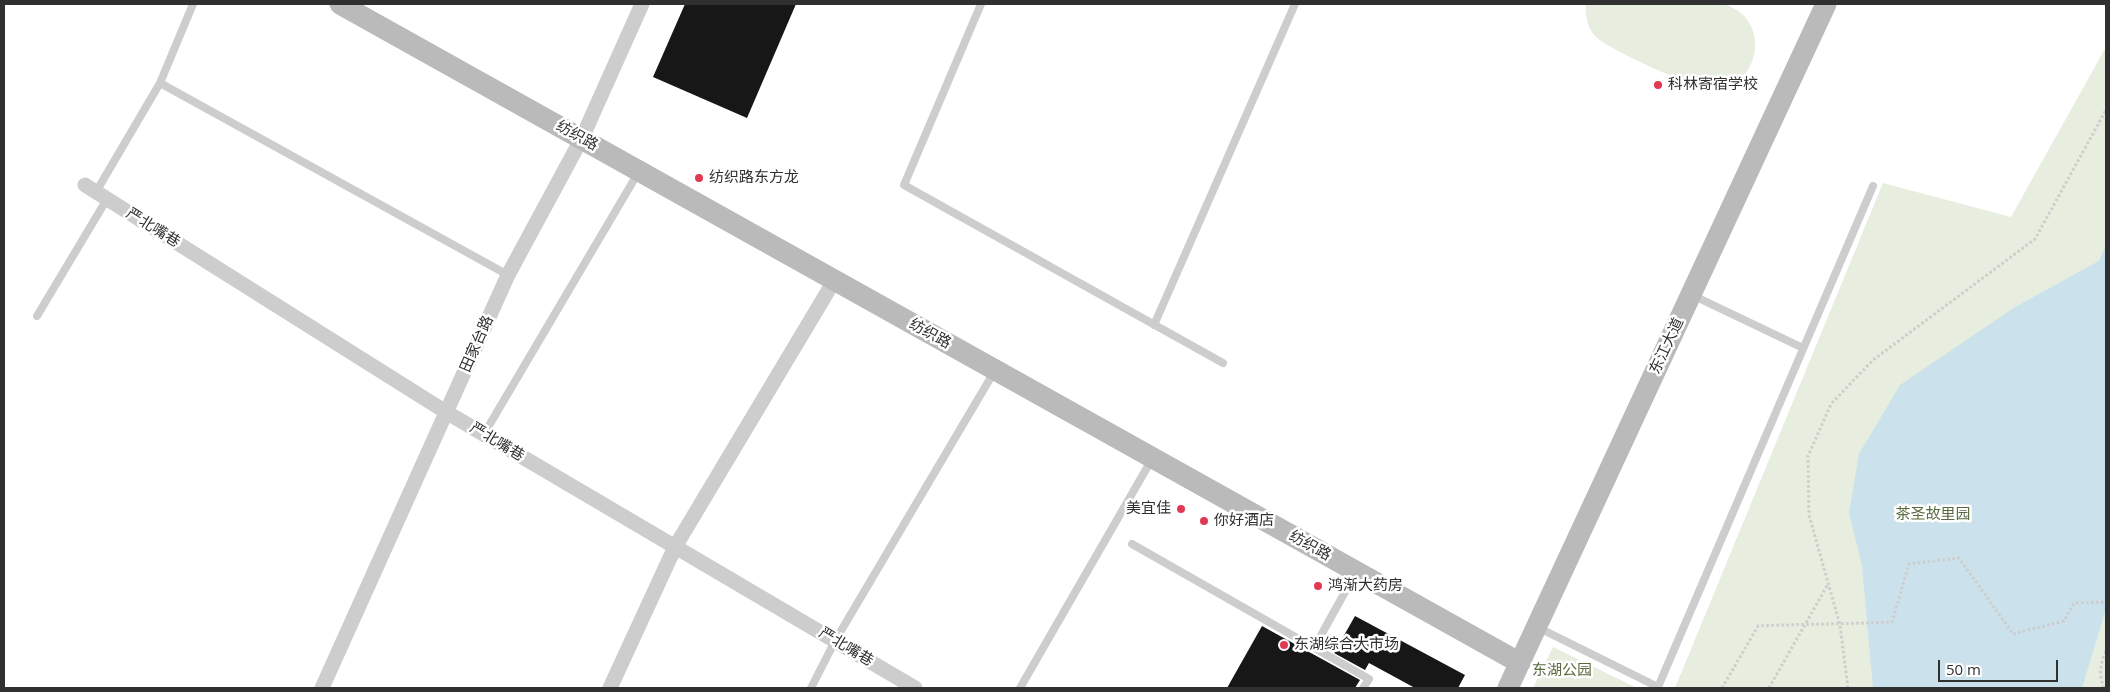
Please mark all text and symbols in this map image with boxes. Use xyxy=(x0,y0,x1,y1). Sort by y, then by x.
place label: 科林寄宿学校 xyxy=(1668,76,1758,94)
marker: 科林寄宿学校 xyxy=(1652,79,1664,91)
street label: 纺织路 xyxy=(553,117,601,155)
place label: 纺织路东方龙 xyxy=(709,169,799,187)
marker: 纺织路东方龙 xyxy=(693,172,705,184)
street label: 严北嘴巷 xyxy=(123,204,183,252)
street label: 田家台路 xyxy=(457,313,497,375)
street label: 纺织路 xyxy=(906,315,954,353)
street label: 东江大道 xyxy=(1646,315,1688,377)
street label: 严北嘴巷 xyxy=(467,419,527,465)
place label: 美宜佳 xyxy=(1126,500,1171,518)
marker: 美宜佳 xyxy=(1175,503,1187,515)
park label: 茶圣故里园 xyxy=(1896,506,1970,524)
place label: 你好酒店 xyxy=(1214,512,1274,530)
marker: 你好酒店 xyxy=(1198,515,1210,527)
street label: 纺织路 xyxy=(1286,527,1334,565)
place label: 鸿渐大药房 xyxy=(1328,577,1403,595)
marker: 鸿渐大药房 xyxy=(1312,580,1324,592)
street label: 严北嘴巷 xyxy=(816,624,876,670)
place label: 东湖综合大市场 xyxy=(1294,636,1399,654)
marker: 东湖综合大市场 xyxy=(1278,639,1290,651)
scale bar xyxy=(1940,650,2060,682)
text: 50 m xyxy=(1946,659,1981,679)
park label: 东湖公园 xyxy=(1532,662,1592,680)

